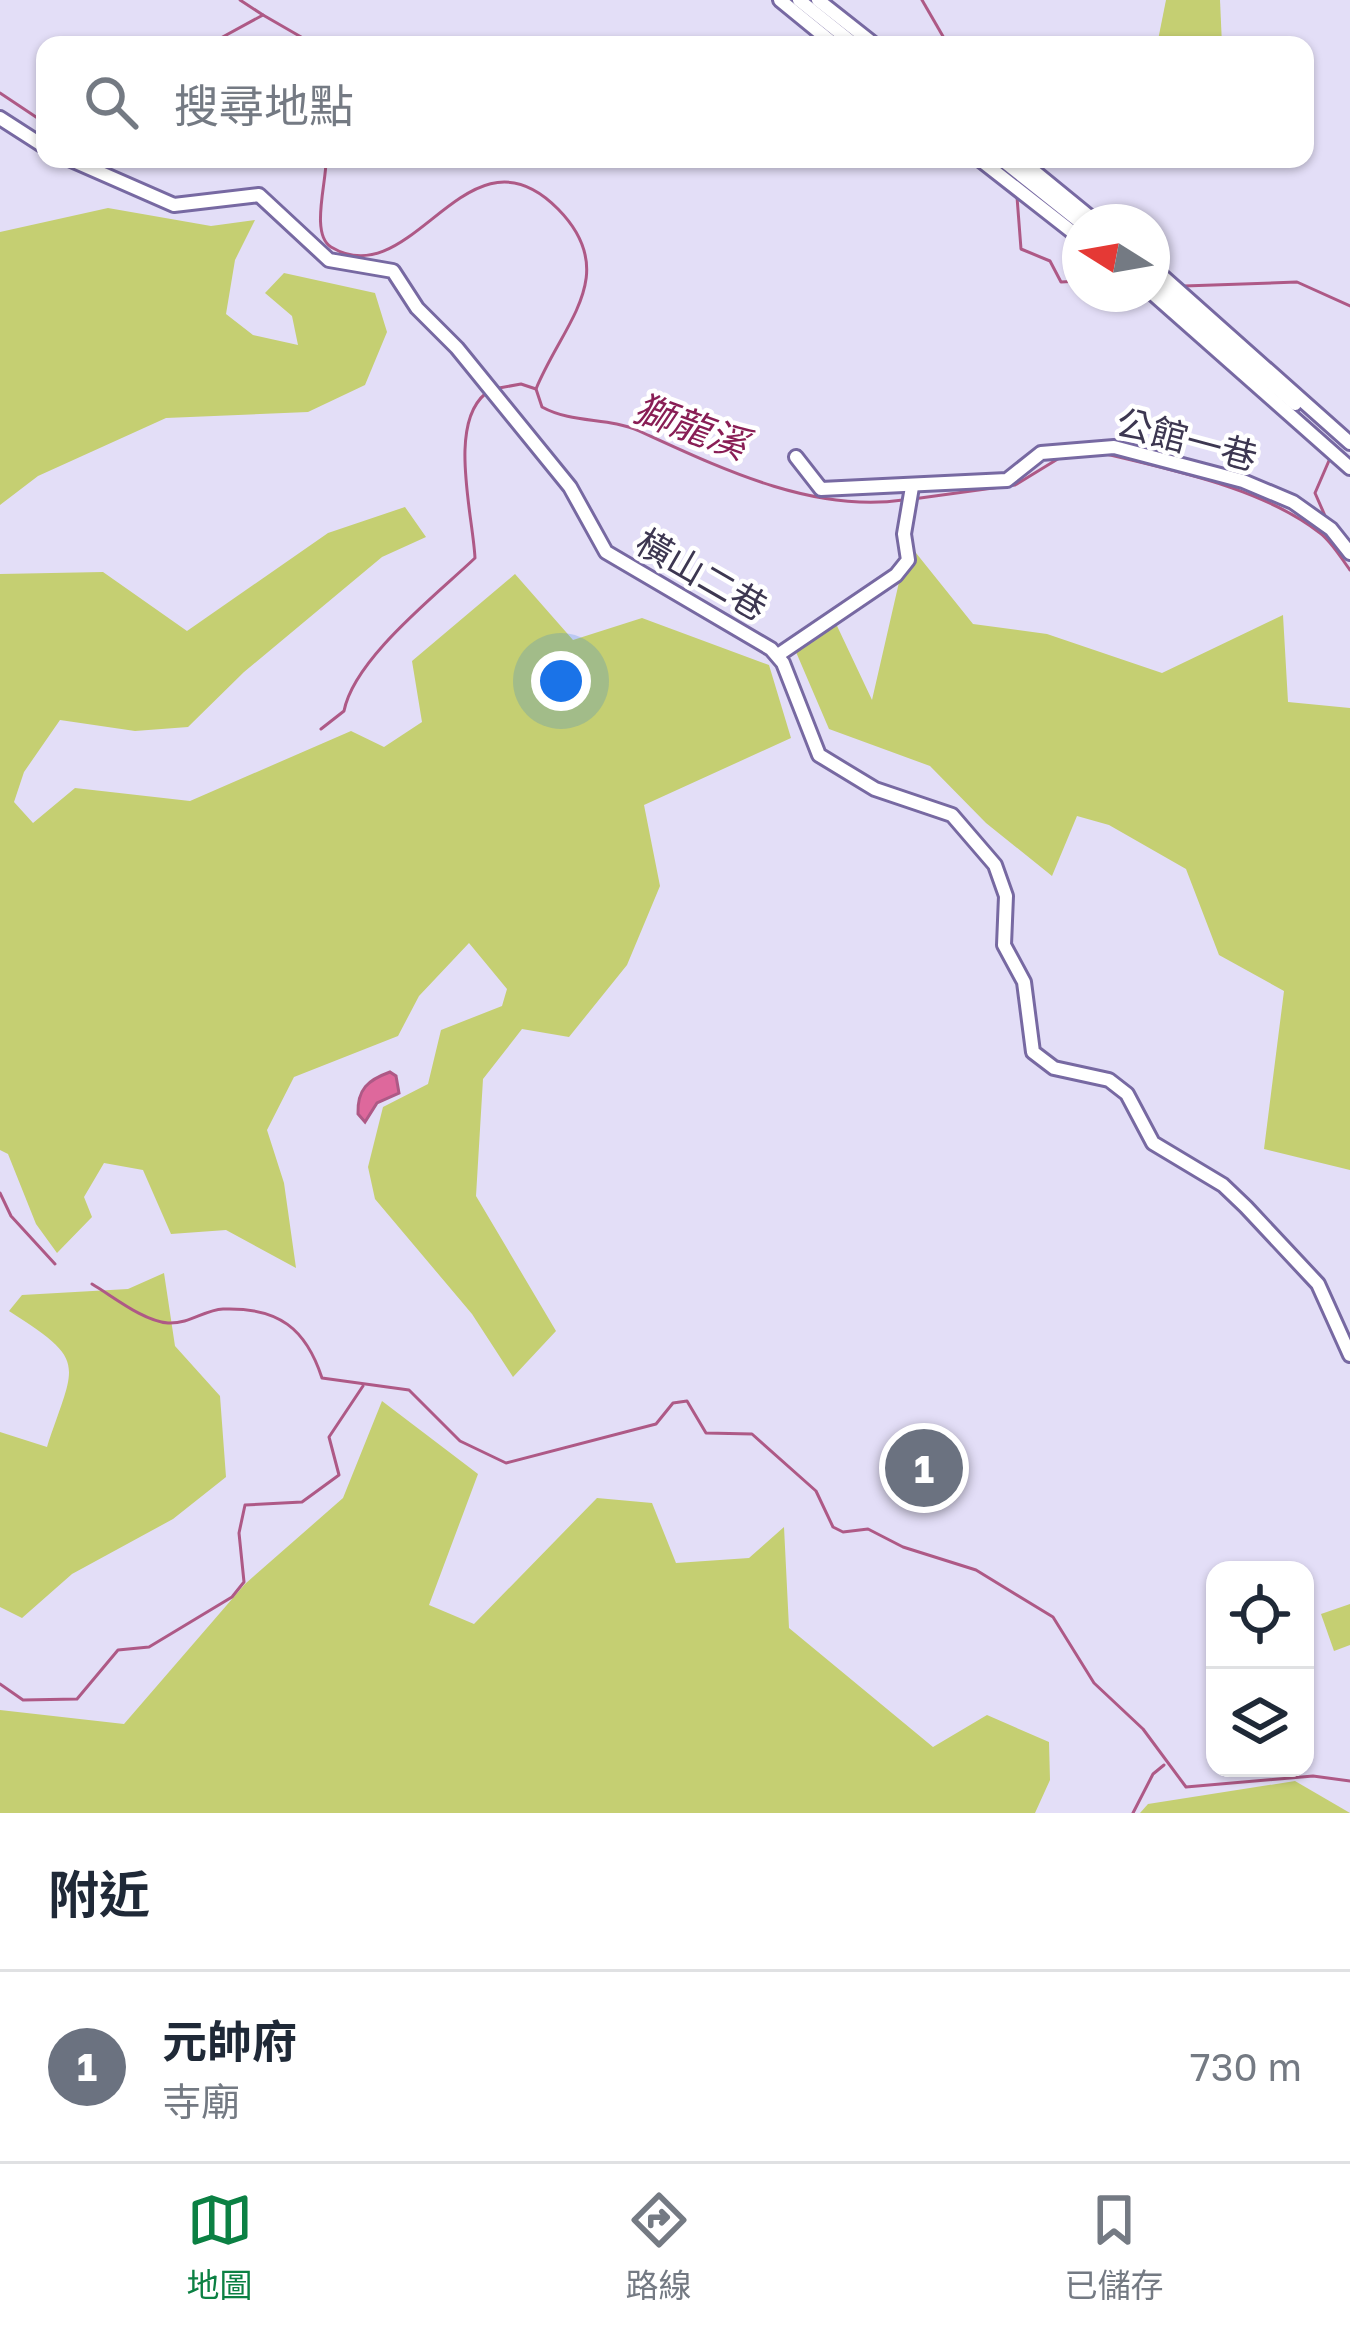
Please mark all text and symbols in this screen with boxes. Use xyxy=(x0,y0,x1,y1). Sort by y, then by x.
search box xyxy=(36,36,1314,168)
icon: search xyxy=(78,69,144,135)
text: 搜尋地點 xyxy=(174,78,354,132)
north arrow xyxy=(1062,204,1170,312)
water label: 獅龍溪 xyxy=(628,384,759,470)
street label: 公館一巷 xyxy=(1112,400,1262,478)
street label: 橫山二巷 xyxy=(629,519,775,629)
your location xyxy=(531,651,591,711)
pin: 1 xyxy=(885,1423,963,1513)
map controls xyxy=(1206,1561,1314,1777)
button: locate xyxy=(1206,1561,1314,1669)
button: layers xyxy=(1206,1669,1314,1777)
text: 附近 xyxy=(48,1863,150,1924)
text: 元帥府 xyxy=(162,2014,297,2068)
text: 1 xyxy=(77,2043,97,2090)
text: 730 m xyxy=(1190,2043,1302,2090)
text: 寺廟 xyxy=(162,2078,240,2125)
tab: 地圖 xyxy=(187,2187,253,2307)
tab: 路線 xyxy=(626,2187,692,2307)
tab: 已儲存 xyxy=(1065,2187,1164,2307)

